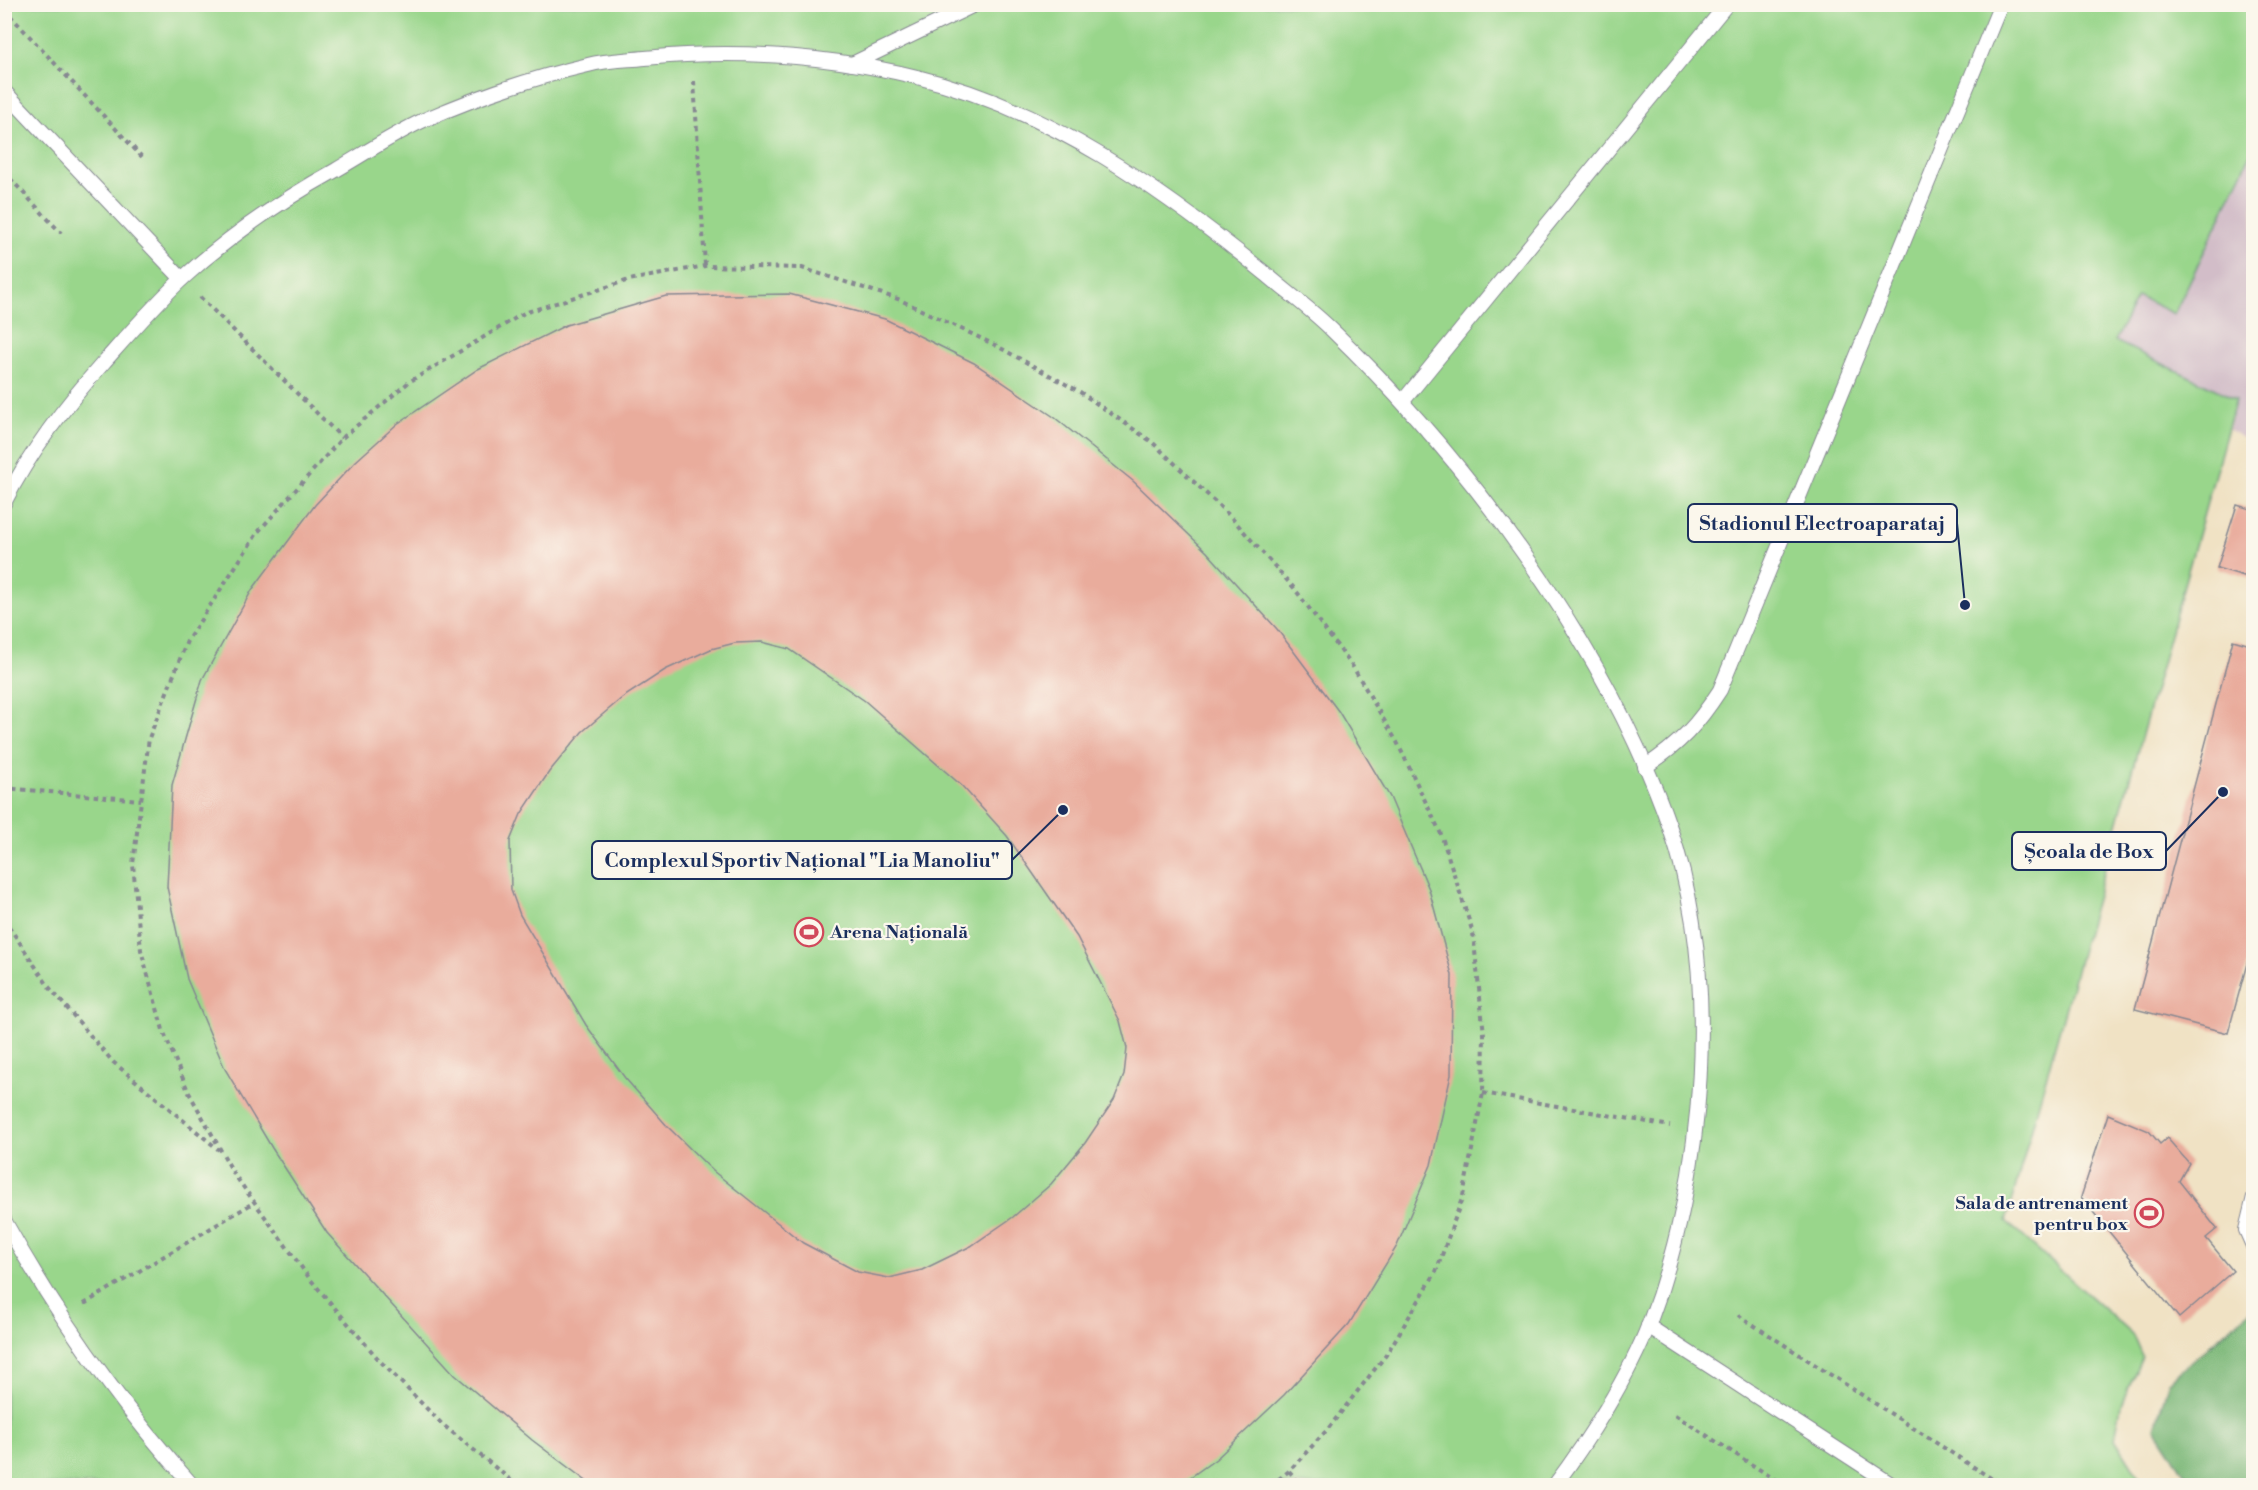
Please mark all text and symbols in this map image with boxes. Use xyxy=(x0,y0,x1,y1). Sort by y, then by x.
callout: Stadionul Electroaparataj xyxy=(1688,504,1957,542)
text: Stadionul Electroaparataj xyxy=(1699,512,1945,537)
callout: Școala de Box xyxy=(2012,832,2166,870)
text: Școala de Box xyxy=(2024,840,2154,865)
callout: Complexul Sportiv Național "Lia Manoliu" xyxy=(592,841,1012,879)
text: Complexul Sportiv Național "Lia Manoliu" xyxy=(604,849,1000,874)
sports icon: Arena Națională xyxy=(793,916,825,948)
place label: Arena Națională xyxy=(829,921,968,944)
place label: Sala de antrenament pentru box xyxy=(1956,1192,2129,1236)
sports icon: Sala de antrenament pentru box xyxy=(2133,1197,2165,1229)

